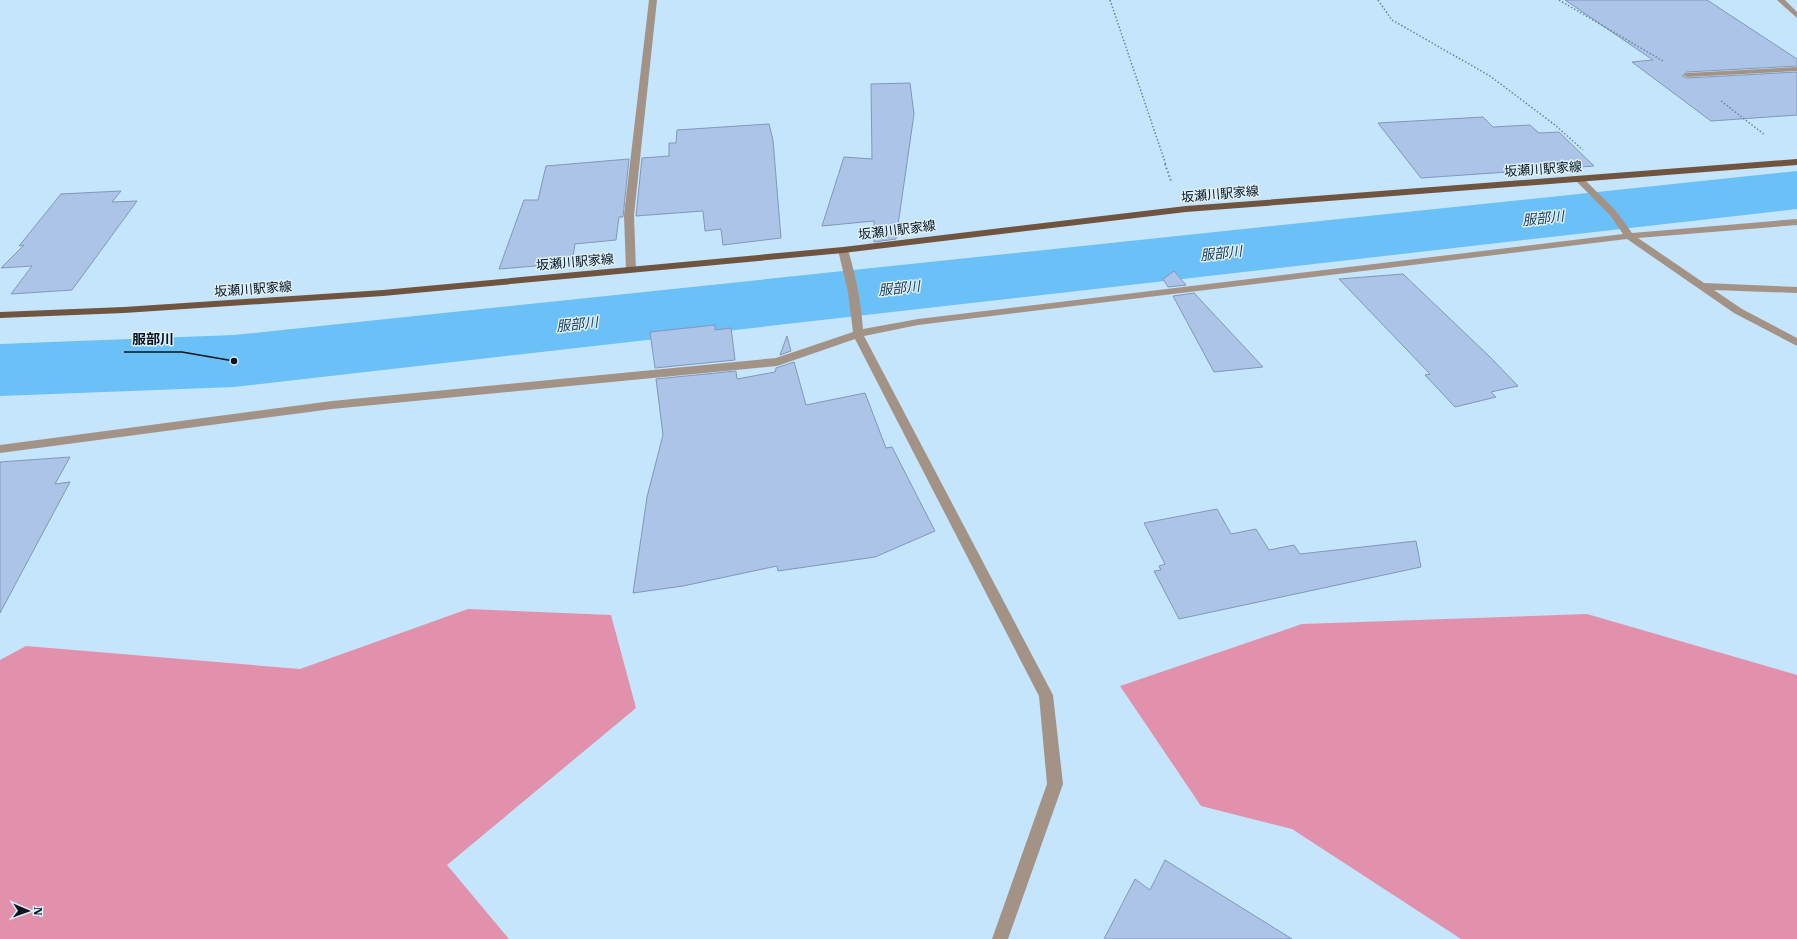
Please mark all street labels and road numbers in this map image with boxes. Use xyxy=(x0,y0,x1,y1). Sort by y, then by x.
street label: 坂瀬川駅家線 xyxy=(1503,158,1583,180)
street label: 坂瀬川駅家線 xyxy=(1180,182,1260,206)
street label: 坂瀬川駅家線 xyxy=(857,217,937,243)
street label: 坂瀬川駅家線 xyxy=(535,250,615,274)
street label: 坂瀬川駅家線 xyxy=(213,278,293,300)

